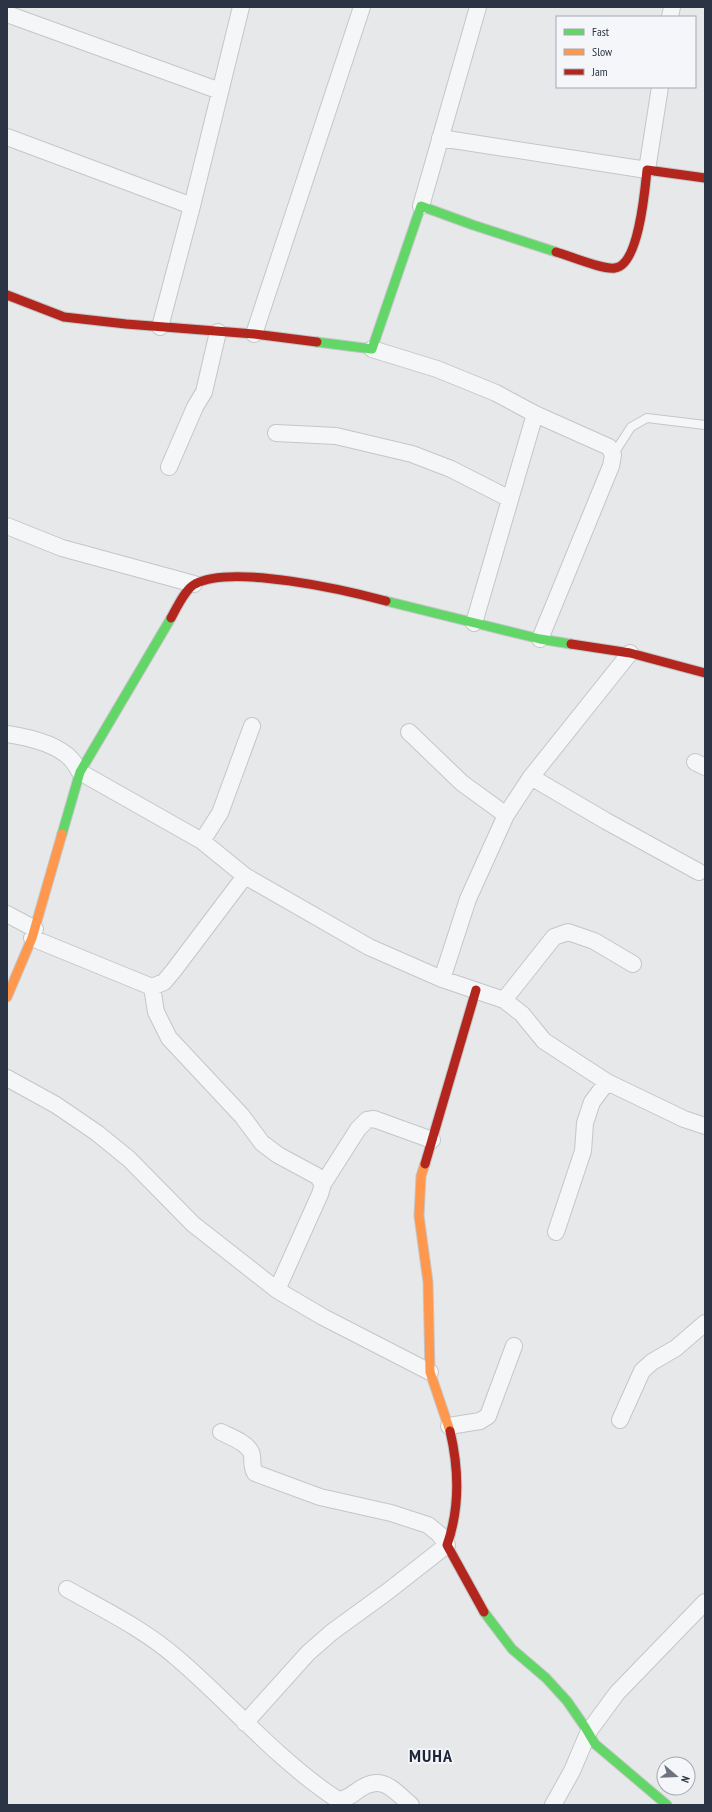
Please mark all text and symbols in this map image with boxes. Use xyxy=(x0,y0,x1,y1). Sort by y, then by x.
legend xyxy=(556,16,696,88)
text: Fast xyxy=(592,24,610,39)
text: Slow xyxy=(592,44,613,59)
text: Jam xyxy=(591,64,608,79)
district label: MUHA xyxy=(409,1744,453,1767)
north arrow xyxy=(656,1756,696,1796)
text: N xyxy=(678,1774,693,1784)

